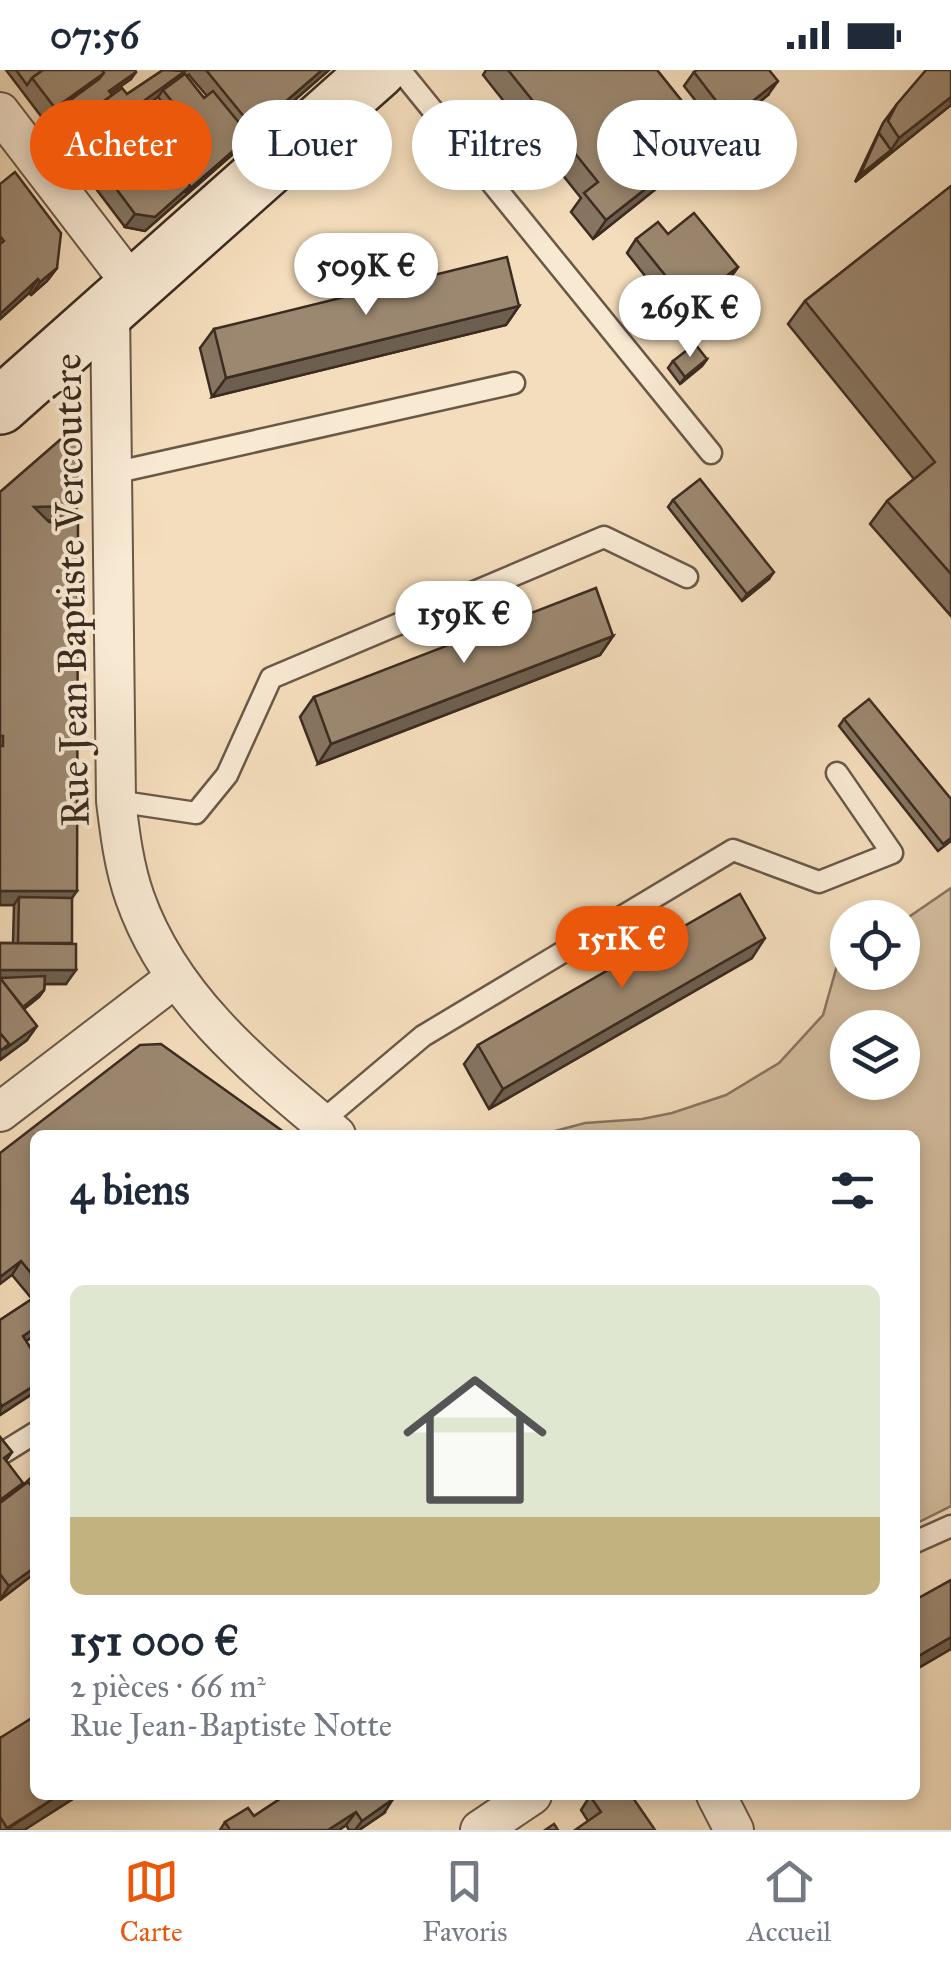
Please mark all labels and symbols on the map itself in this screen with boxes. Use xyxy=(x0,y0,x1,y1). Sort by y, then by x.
pin: 509K € xyxy=(285,233,447,318)
pin: 269K € xyxy=(609,275,771,360)
street label: Rue Jean Baptiste Vercoutère xyxy=(42,353,100,827)
pin: 159K € xyxy=(383,581,545,666)
pin: 151K € xyxy=(541,906,703,991)

